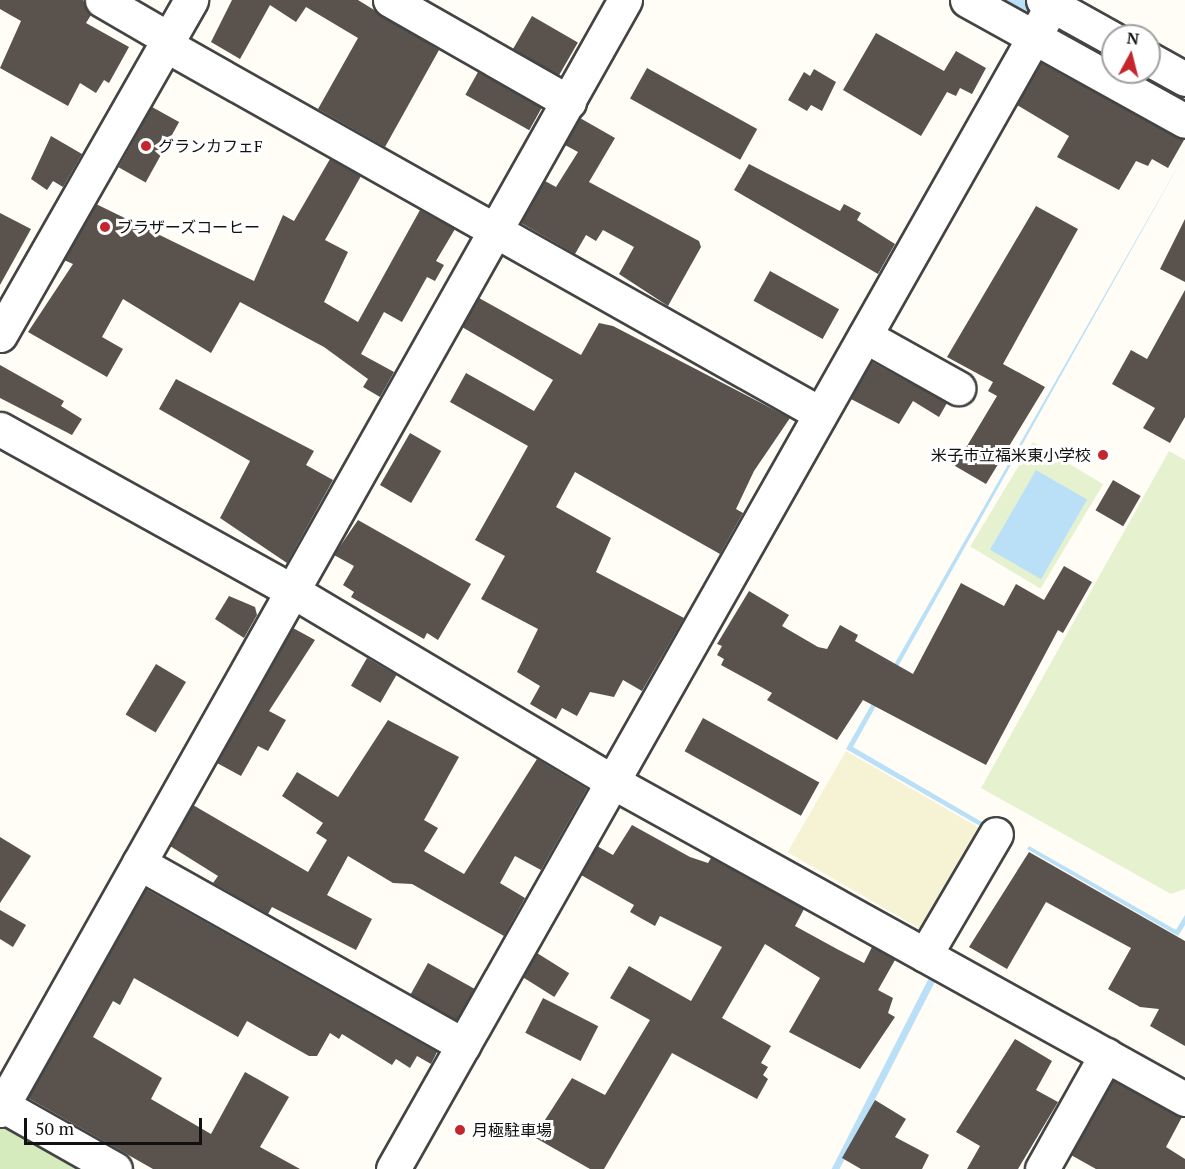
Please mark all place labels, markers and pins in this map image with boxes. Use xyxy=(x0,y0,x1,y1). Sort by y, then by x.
place label: グランカフェF xyxy=(158,136,263,156)
marker: グランカフェF xyxy=(139,139,153,153)
place label: ブラザーズコーヒー xyxy=(117,217,261,237)
marker: ブラザーズコーヒー xyxy=(98,220,112,234)
place label: 米子市立福米東小学校 xyxy=(931,445,1091,465)
marker: 米子市立福米東小学校 xyxy=(1096,448,1110,462)
place label: 月極駐車場 xyxy=(472,1120,552,1140)
marker: 月極駐車場 xyxy=(453,1123,467,1137)

